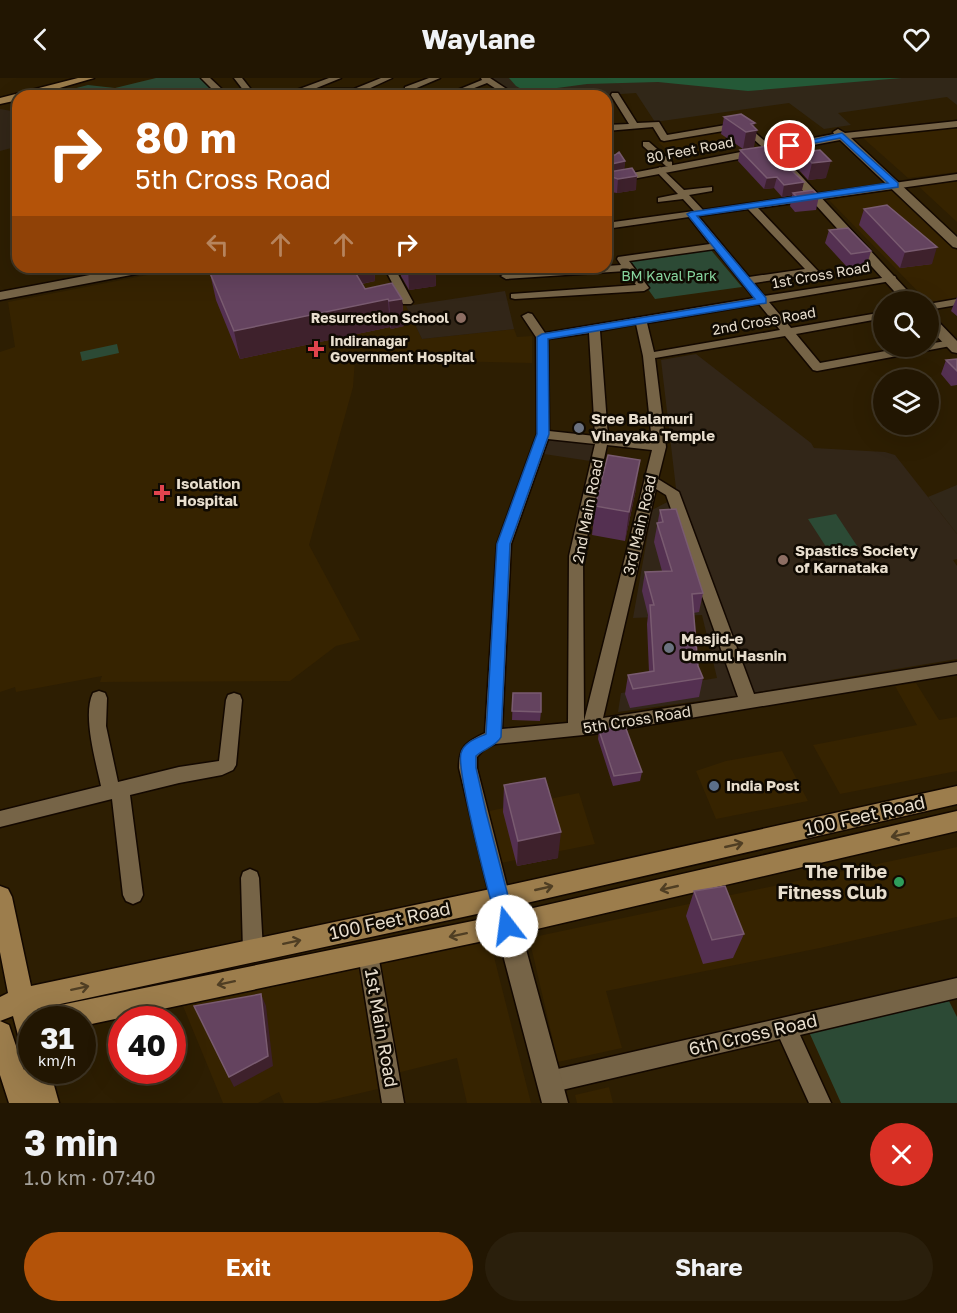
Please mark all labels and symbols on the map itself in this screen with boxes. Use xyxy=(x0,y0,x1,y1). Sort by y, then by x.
pin xyxy=(764,120,815,171)
street label: 80 Feet Road xyxy=(645,133,735,166)
street label: 1st Cross Road xyxy=(771,258,871,291)
park label: BM Kaval Park xyxy=(621,267,717,284)
street label: 2nd Cross Road xyxy=(711,303,817,338)
place label: Resurrection School xyxy=(311,309,449,326)
marker: Resurrection School xyxy=(454,311,468,325)
place label: Indiranagar Government Hospital xyxy=(330,332,475,365)
marker: Indiranagar Government Hospital xyxy=(307,340,325,358)
place label: Sree Balamuri Vinayaka Temple xyxy=(591,409,715,444)
marker: Sree Balamuri Vinayaka Temple xyxy=(572,421,586,435)
street label: 2nd Main Road xyxy=(568,457,606,565)
street label: 3rd Main Road xyxy=(619,473,659,577)
place label: Isolation Hospital xyxy=(176,474,240,509)
marker: Isolation Hospital xyxy=(153,484,171,502)
place label: Spastics Society of Karnataka xyxy=(795,541,918,576)
marker: Spastics Society of Karnataka xyxy=(776,553,790,567)
place label: Masjid-e Ummul Hasnin xyxy=(681,629,787,664)
marker: Masjid-e Ummul Hasnin xyxy=(662,641,676,655)
street label: 5th Cross Road xyxy=(582,702,692,736)
place label: India Post xyxy=(726,776,799,794)
marker: India Post xyxy=(707,779,721,793)
street label: 100 Feet Road xyxy=(802,790,927,840)
one-way arrow xyxy=(891,829,910,841)
one-way arrow xyxy=(724,839,743,850)
place label: The Tribe Fitness Club xyxy=(777,860,887,903)
marker: The Tribe Fitness Club xyxy=(892,875,906,889)
one-way arrow xyxy=(533,882,553,893)
one-way arrow xyxy=(660,883,679,894)
position arrow xyxy=(475,894,539,958)
street label: 100 Feet Road xyxy=(327,897,452,944)
one-way arrow xyxy=(449,930,469,941)
one-way arrow xyxy=(282,936,301,948)
street label: 1st Main Road xyxy=(361,967,403,1089)
one-way arrow xyxy=(217,978,237,989)
one-way arrow xyxy=(71,981,90,993)
speed limit sign: 40 xyxy=(108,1006,186,1084)
street label: 6th Cross Road xyxy=(686,1009,819,1060)

